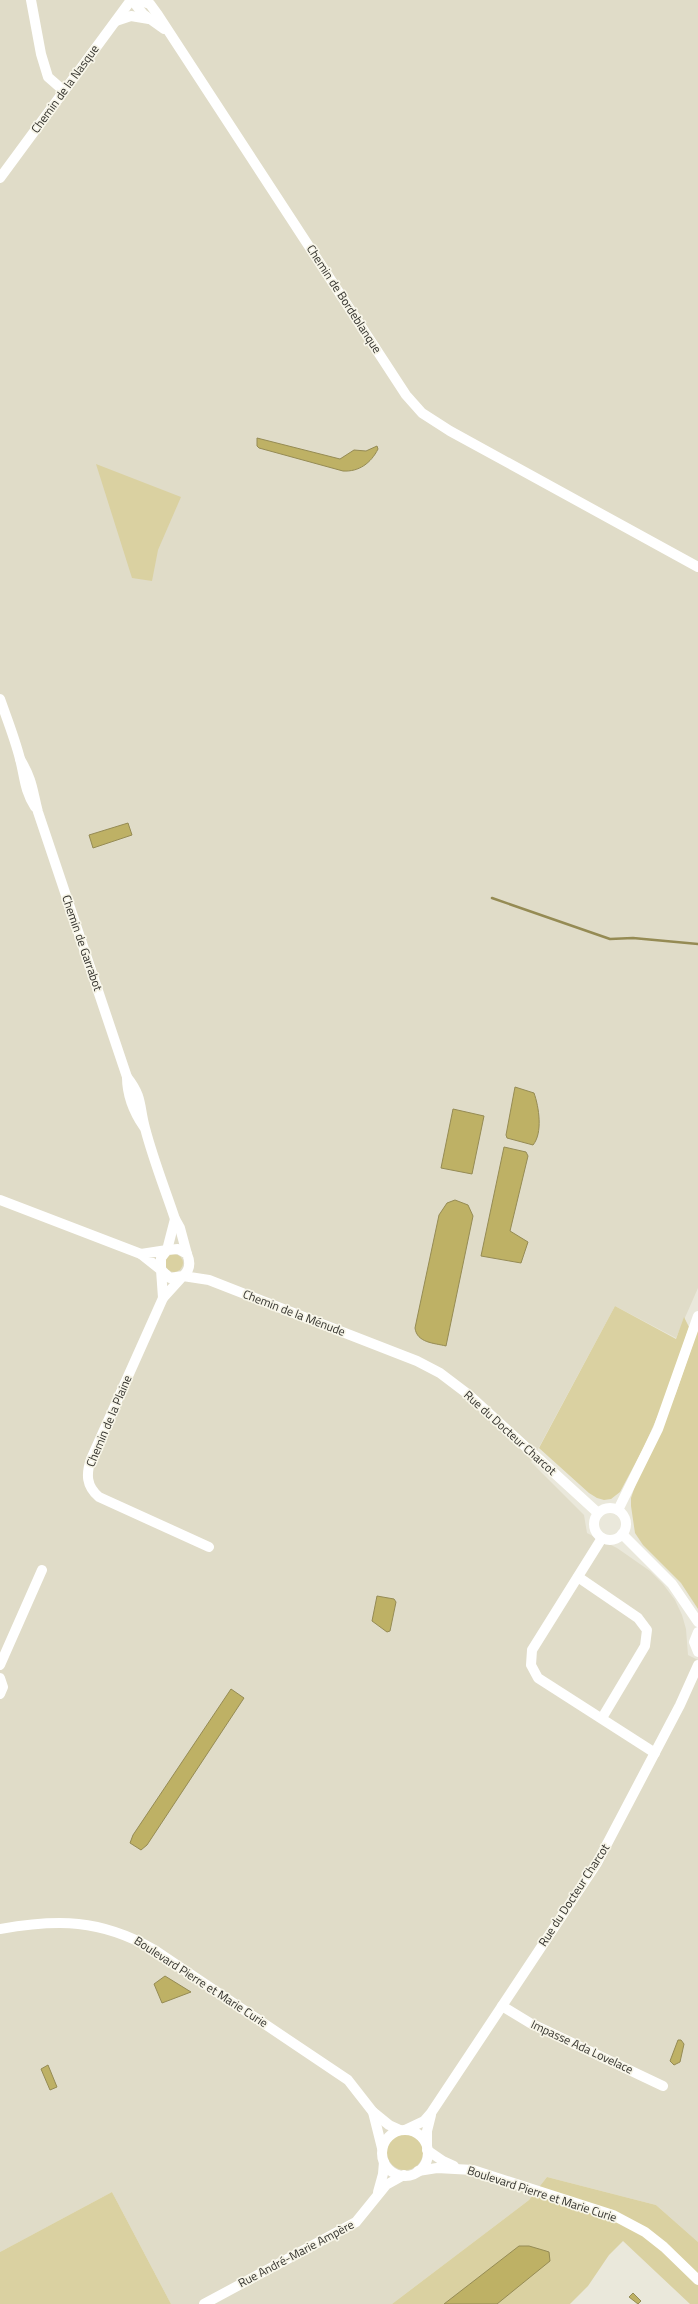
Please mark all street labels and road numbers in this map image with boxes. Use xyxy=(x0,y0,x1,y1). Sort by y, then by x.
street label: Chemin de la Nasque xyxy=(26,40,103,137)
street label: Chemin de Bordeblanque xyxy=(302,241,387,357)
street label: Chemin de Garrabot xyxy=(57,892,108,994)
street label: Chemin de la Ménude xyxy=(240,1284,348,1341)
street label: Chemin de la Plaine xyxy=(81,1372,136,1470)
street label: Rue du Docteur Charcot xyxy=(460,1386,562,1480)
street label: Rue du Docteur Charcot xyxy=(533,1839,614,1950)
street label: Boulevard Pierre et Marie Curie xyxy=(131,1931,272,2032)
street label: Impasse Ada Lovelace xyxy=(528,2015,636,2079)
street label: Boulevard Pierre et Marie Curie xyxy=(465,2160,619,2227)
street label: Rue André-Marie Ampère xyxy=(234,2215,357,2292)

